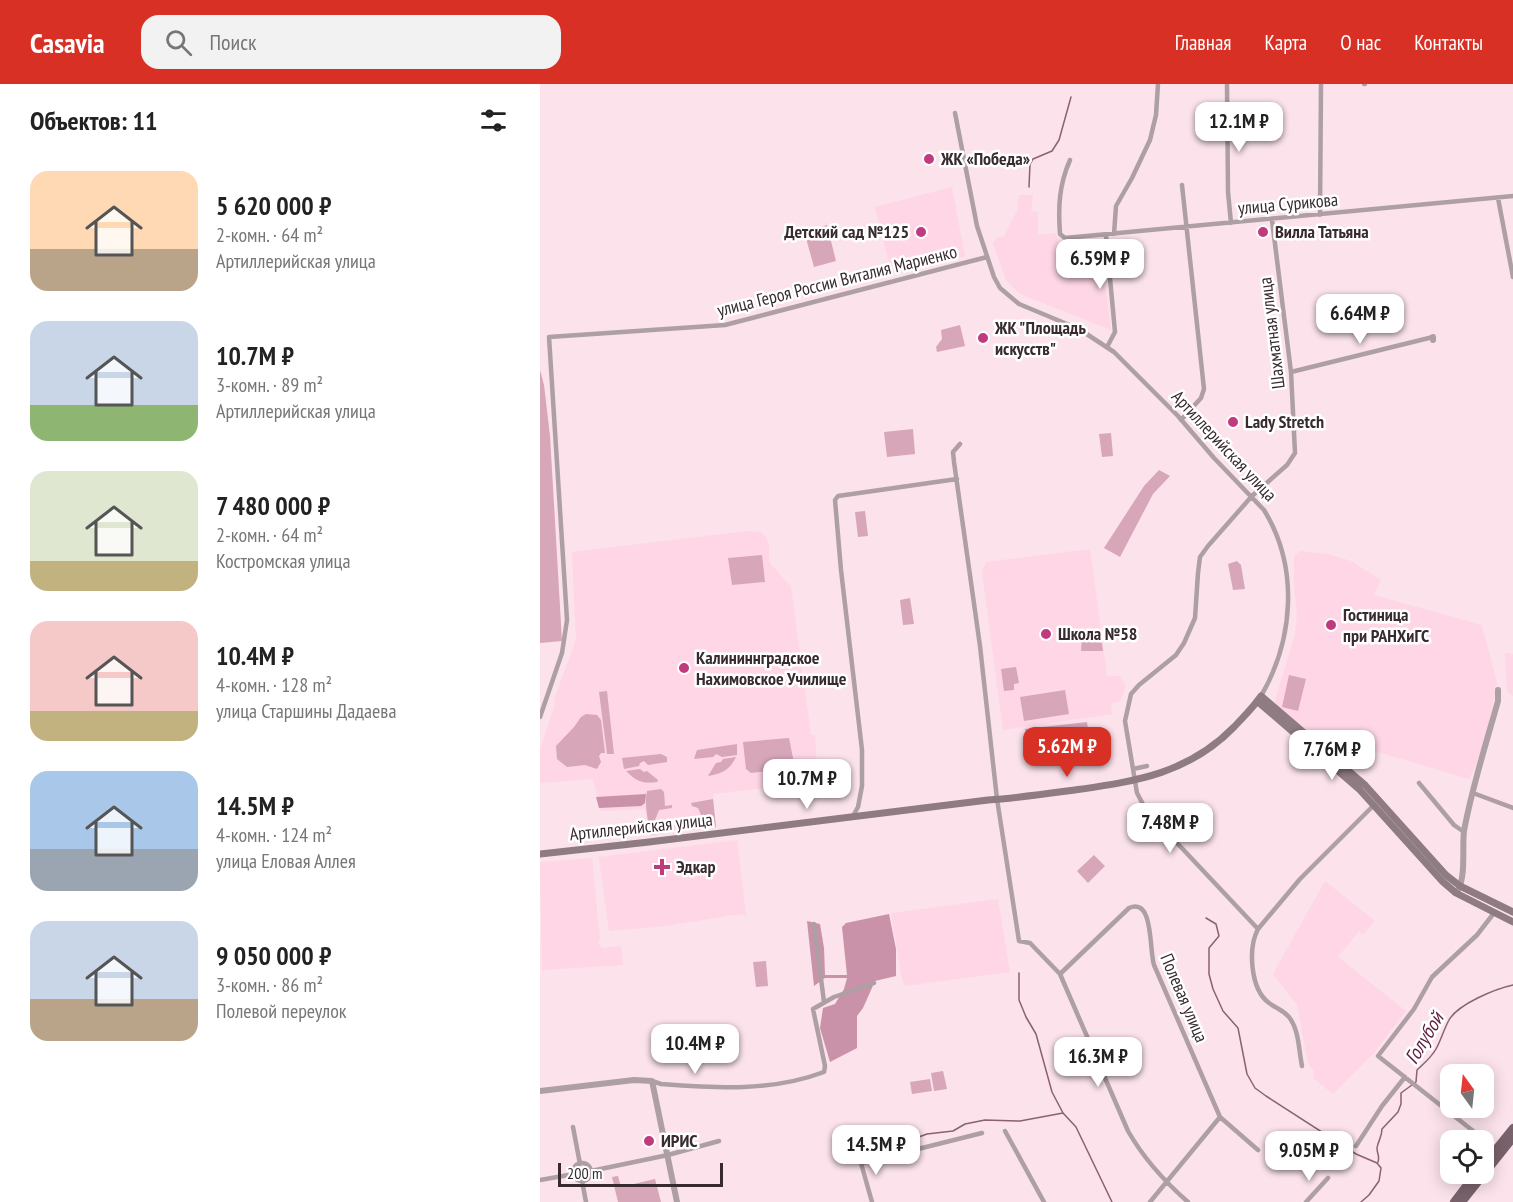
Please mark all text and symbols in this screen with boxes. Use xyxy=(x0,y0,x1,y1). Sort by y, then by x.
search box xyxy=(141,15,561,69)
text: Casavia xyxy=(30,24,105,61)
icon: search xyxy=(162,26,195,59)
text: Поиск xyxy=(210,28,257,56)
text: Главная xyxy=(1175,29,1231,56)
text: Карта xyxy=(1264,29,1307,56)
text: О нас xyxy=(1340,29,1381,56)
text: Контакты xyxy=(1414,29,1483,56)
pin: 12.1M ₽ xyxy=(1184,102,1294,153)
text: Объектов: 11 xyxy=(30,104,157,137)
icon: filters xyxy=(477,104,510,137)
text: 12.1M ₽ xyxy=(1209,108,1269,134)
place label: ЖК «Победа» xyxy=(940,147,1030,170)
marker: ЖК «Победа» xyxy=(922,152,936,166)
street label: улица Сурикова xyxy=(1237,188,1339,219)
text: 5 620 000 ₽ xyxy=(216,189,331,222)
icon: home xyxy=(78,195,150,267)
place label: Детский сад №125 xyxy=(784,220,909,243)
place label: Вилла Татьяна xyxy=(1275,220,1369,243)
text: 2-комн. · 64 m² xyxy=(216,222,323,248)
marker: Детский сад №125 xyxy=(914,225,928,239)
marker: Вилла Татьяна xyxy=(1256,225,1270,239)
street label: улица Героя России Виталия Мариенко xyxy=(715,239,959,321)
pin: 6.59M ₽ xyxy=(1045,239,1155,290)
text: 6.59M ₽ xyxy=(1070,245,1130,271)
text: Артиллерийская улица xyxy=(216,248,376,274)
street label: Шахматная улица xyxy=(1253,276,1290,390)
pin: 6.64M ₽ xyxy=(1305,294,1415,345)
text: 6.64M ₽ xyxy=(1330,300,1390,326)
place label: ЖК "Площадь искусств" xyxy=(994,316,1086,360)
marker: ЖК "Площадь искусств" xyxy=(976,331,990,345)
text: 10.7M ₽ xyxy=(216,339,294,372)
icon: home xyxy=(78,345,150,417)
text: 3-комн. · 89 m² xyxy=(216,372,323,398)
street label: Артиллерийская улица xyxy=(1167,385,1282,506)
text: Артиллерийская улица xyxy=(216,398,376,424)
place label: Lady Stretch xyxy=(1245,410,1324,433)
marker: Lady Stretch xyxy=(1226,415,1240,429)
text: 7 480 000 ₽ xyxy=(216,489,330,522)
icon: home xyxy=(78,495,150,567)
text: 2-комн. · 64 m² xyxy=(216,522,323,548)
text: Костромская улица xyxy=(216,548,350,574)
place label: Гостиница при РАНХиГС xyxy=(1343,603,1429,647)
marker: Гостиница при РАНХиГС xyxy=(1324,618,1338,632)
place label: Школа №58 xyxy=(1058,622,1137,645)
marker: Школа №58 xyxy=(1039,627,1053,641)
text: 10.4M ₽ xyxy=(216,639,294,672)
icon: home xyxy=(78,645,150,717)
place label: Калининнградское Нахимовское Училище xyxy=(696,646,847,690)
marker: Калининнградское Нахимовское Училище xyxy=(677,661,691,675)
text: 4-комн. · 128 m² xyxy=(216,672,332,698)
text: улица Старшины Дадаева xyxy=(216,698,396,724)
pin: 5.62M ₽ xyxy=(1012,727,1122,778)
pin: 7.76M ₽ xyxy=(1277,730,1387,781)
text: 5.62M ₽ xyxy=(1037,733,1097,759)
text: 7.76M ₽ xyxy=(1303,736,1361,762)
pin: 10.7M ₽ xyxy=(752,759,862,810)
text: 10.7M ₽ xyxy=(777,765,837,791)
text: 14.5M ₽ xyxy=(216,789,294,822)
icon: home xyxy=(78,795,150,867)
pin: 7.48M ₽ xyxy=(1115,803,1225,854)
street label: Артиллерийская улица xyxy=(568,808,714,845)
text: 7.48M ₽ xyxy=(1141,809,1199,835)
text: 4-комн. · 124 m² xyxy=(216,822,332,848)
text: улица Еловая Аллея xyxy=(216,848,356,874)
place label: Эдкар xyxy=(676,855,716,878)
marker: Эдкар xyxy=(653,858,671,876)
text: 9 050 000 ₽ xyxy=(216,939,331,972)
icon: home xyxy=(78,945,150,1017)
street label: Полевая улица xyxy=(1155,950,1213,1046)
text: 3-комн. · 86 m² xyxy=(216,972,323,998)
text: Полевой переулок xyxy=(216,998,347,1024)
water label: Голубой xyxy=(1399,1006,1451,1069)
pin: 10.4M ₽ xyxy=(640,1024,750,1075)
text: 10.4M ₽ xyxy=(665,1030,725,1056)
pin: 16.3M ₽ xyxy=(1043,1037,1153,1088)
text: 16.3M ₽ xyxy=(1068,1043,1128,1069)
north arrow xyxy=(1440,1064,1494,1118)
map controls xyxy=(1440,1064,1494,1184)
pin: 14.5M ₽ xyxy=(821,1125,931,1176)
place label: ИРИС xyxy=(661,1129,698,1152)
button: locate xyxy=(1440,1130,1494,1184)
text: 14.5M ₽ xyxy=(846,1131,906,1157)
pin: 9.05M ₽ xyxy=(1254,1131,1364,1182)
marker: ИРИС xyxy=(642,1134,656,1148)
text: 9.05M ₽ xyxy=(1279,1137,1339,1163)
scale bar xyxy=(558,1160,723,1188)
text: 200 m xyxy=(567,1163,602,1183)

